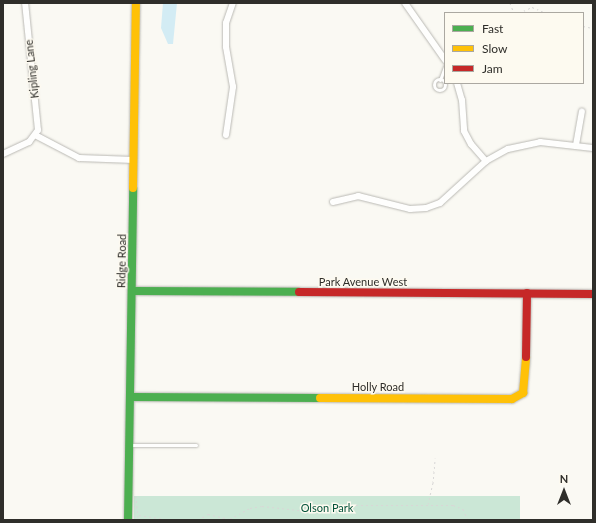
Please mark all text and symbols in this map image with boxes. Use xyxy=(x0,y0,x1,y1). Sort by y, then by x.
legend xyxy=(444,12,584,84)
text: Fast xyxy=(482,21,503,36)
street label: Kipling Lane xyxy=(22,39,42,99)
text: Slow xyxy=(482,41,507,56)
text: Jam xyxy=(482,61,503,76)
street label: Ridge Road xyxy=(115,234,129,288)
street label: Park Avenue West xyxy=(319,275,407,289)
street label: Holly Road xyxy=(352,380,404,394)
north arrow xyxy=(544,471,584,511)
text: N xyxy=(560,472,568,485)
park label: Olson Park xyxy=(301,501,353,515)

